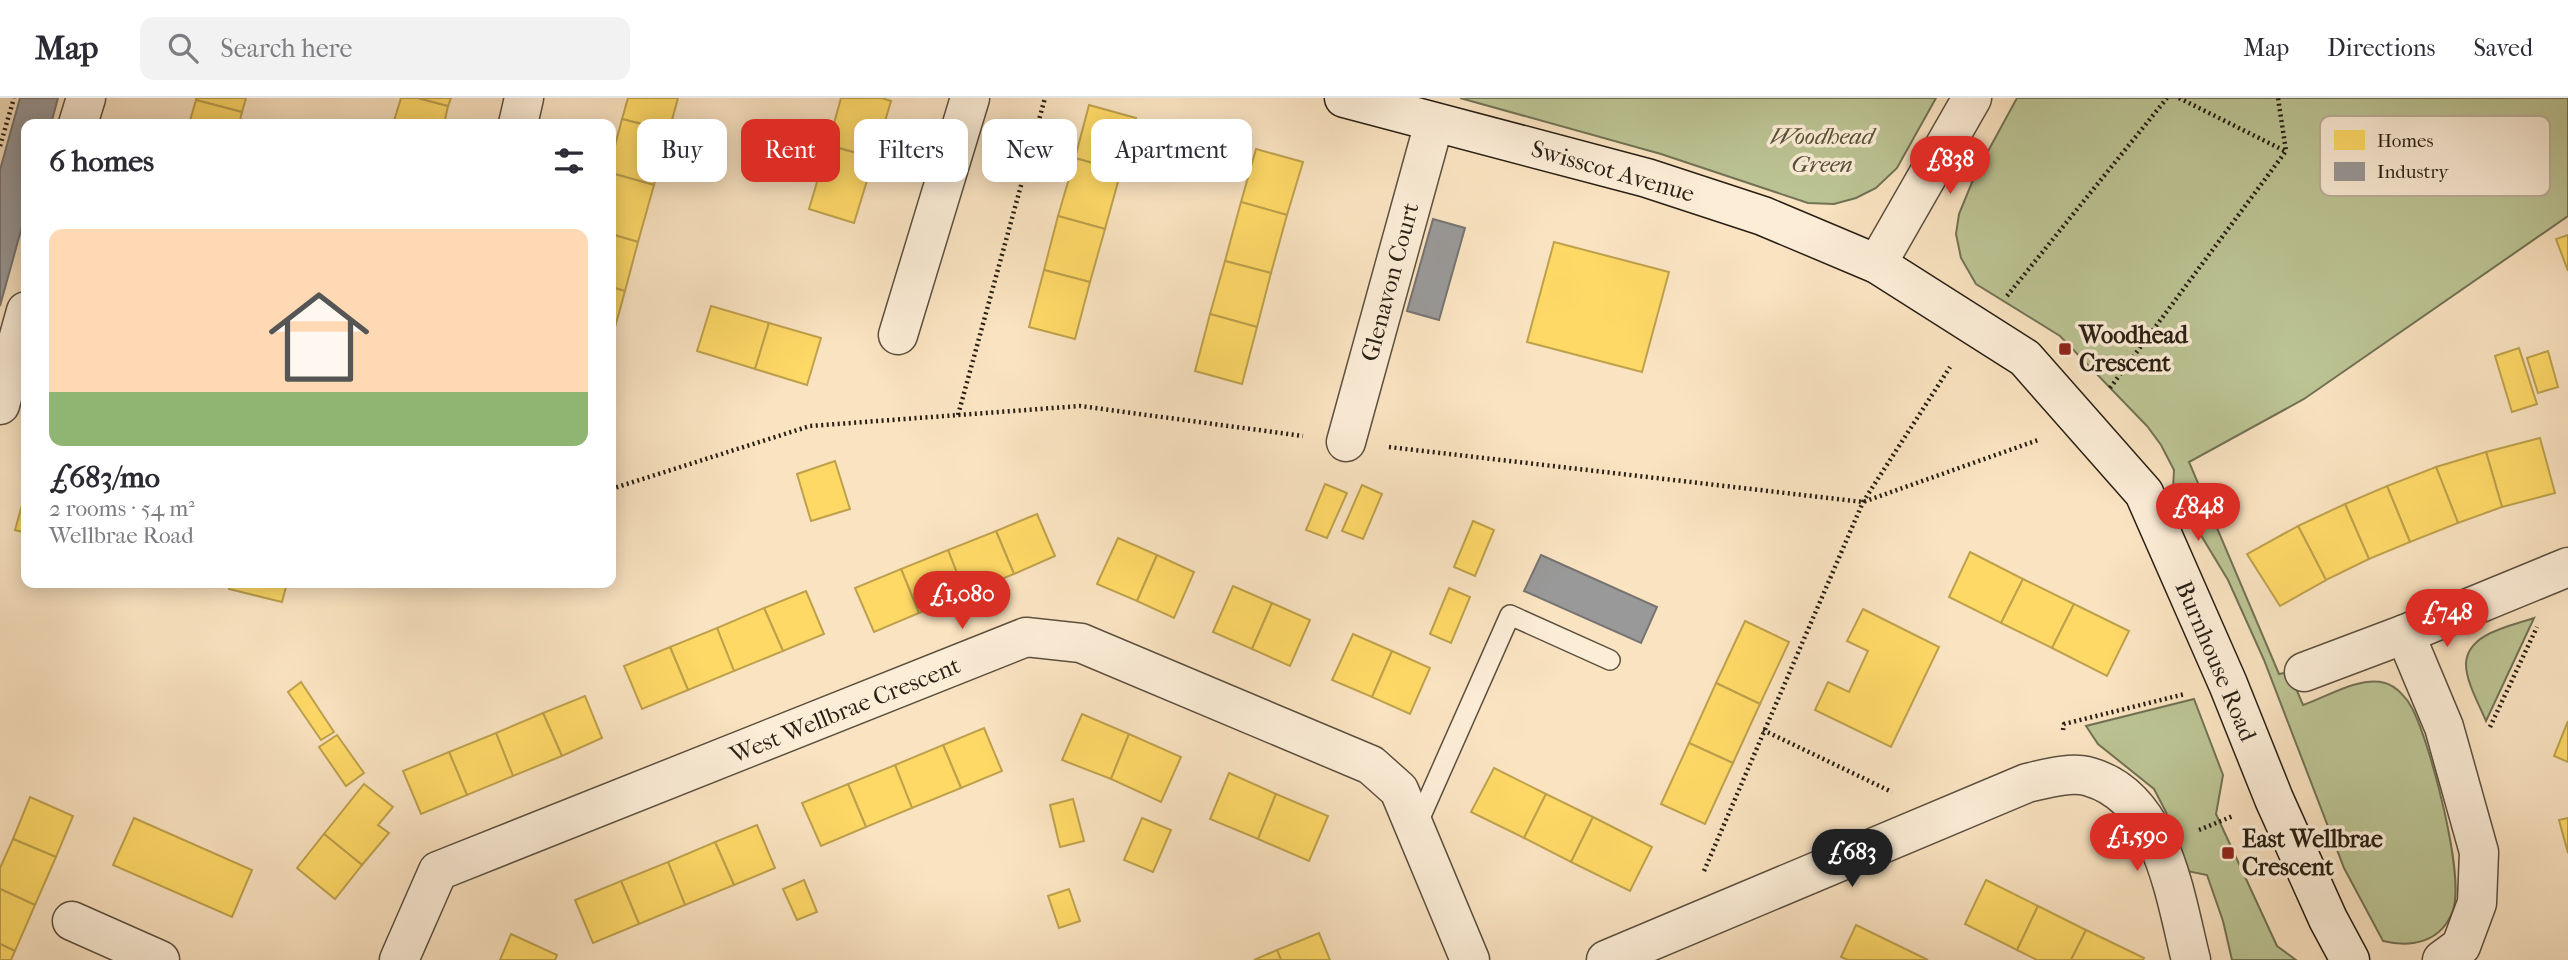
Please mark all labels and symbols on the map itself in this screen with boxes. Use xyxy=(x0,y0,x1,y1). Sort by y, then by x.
legend xyxy=(2320,116,2550,196)
park label: Woodhead Green xyxy=(1770,122,1877,178)
text: Homes xyxy=(2377,130,2433,152)
street label: Swisscot Avenue xyxy=(1528,134,1698,208)
pin: £838 xyxy=(1909,136,1991,196)
text: Industry xyxy=(2377,161,2449,183)
street label: Glenavon Court xyxy=(1355,199,1425,364)
place label: Woodhead Crescent xyxy=(2078,321,2189,377)
marker: Woodhead Crescent xyxy=(2057,341,2073,357)
pin: £848 xyxy=(2157,484,2239,543)
pin: £1,080 xyxy=(905,572,1019,631)
street label: Burnhouse Road xyxy=(2170,577,2263,746)
pin: £748 xyxy=(2406,589,2488,649)
street label: West Wellbrae Crescent xyxy=(725,651,965,769)
pin: £1,590 xyxy=(2080,814,2194,873)
place label: East Wellbrae Crescent xyxy=(2242,825,2383,881)
pin: £683 xyxy=(1811,830,1893,889)
marker: East Wellbrae Crescent xyxy=(2220,845,2236,861)

